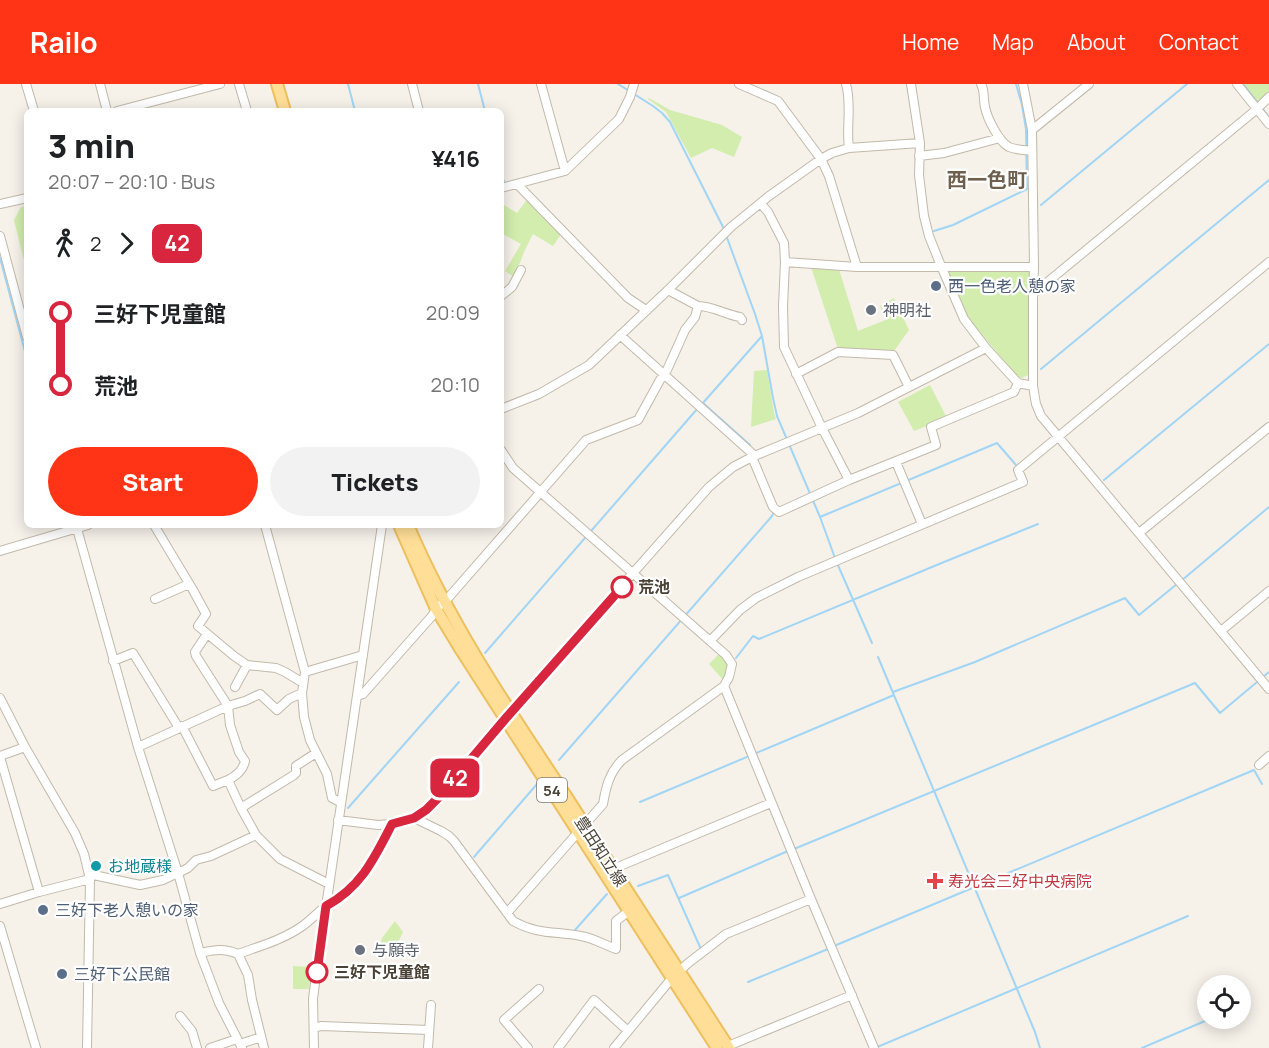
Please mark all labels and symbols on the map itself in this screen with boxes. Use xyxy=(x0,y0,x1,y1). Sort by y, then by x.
district label: 西一色町 xyxy=(947,166,1027,193)
place label: 西一色老人憩の家 xyxy=(948,275,1076,297)
marker: 西一色老人憩の家 xyxy=(929,279,943,293)
place label: 神明社 xyxy=(883,299,931,321)
marker: 神明社 xyxy=(864,303,878,317)
marker: 荒池 xyxy=(611,576,633,598)
place label: 荒池 xyxy=(638,576,670,598)
line badge: 42 xyxy=(428,758,482,798)
road number: 54 xyxy=(537,778,567,802)
street label: 豊田知立線 xyxy=(570,811,632,891)
place label: お地蔵様 xyxy=(108,855,172,877)
marker: お地蔵様 xyxy=(89,859,103,873)
place label: 寿光会三好中央病院 xyxy=(948,870,1092,892)
marker: 寿光会三好中央病院 xyxy=(926,872,944,890)
place label: 三好下老人憩いの家 xyxy=(55,899,199,921)
marker: 三好下老人憩いの家 xyxy=(36,903,50,917)
place label: 与願寺 xyxy=(372,939,420,961)
marker: 与願寺 xyxy=(353,943,367,957)
marker: 三好下児童館 xyxy=(306,961,328,983)
place label: 三好下児童館 xyxy=(334,961,430,983)
place label: 三好下公民館 xyxy=(74,963,170,985)
marker: 三好下公民館 xyxy=(55,967,69,981)

